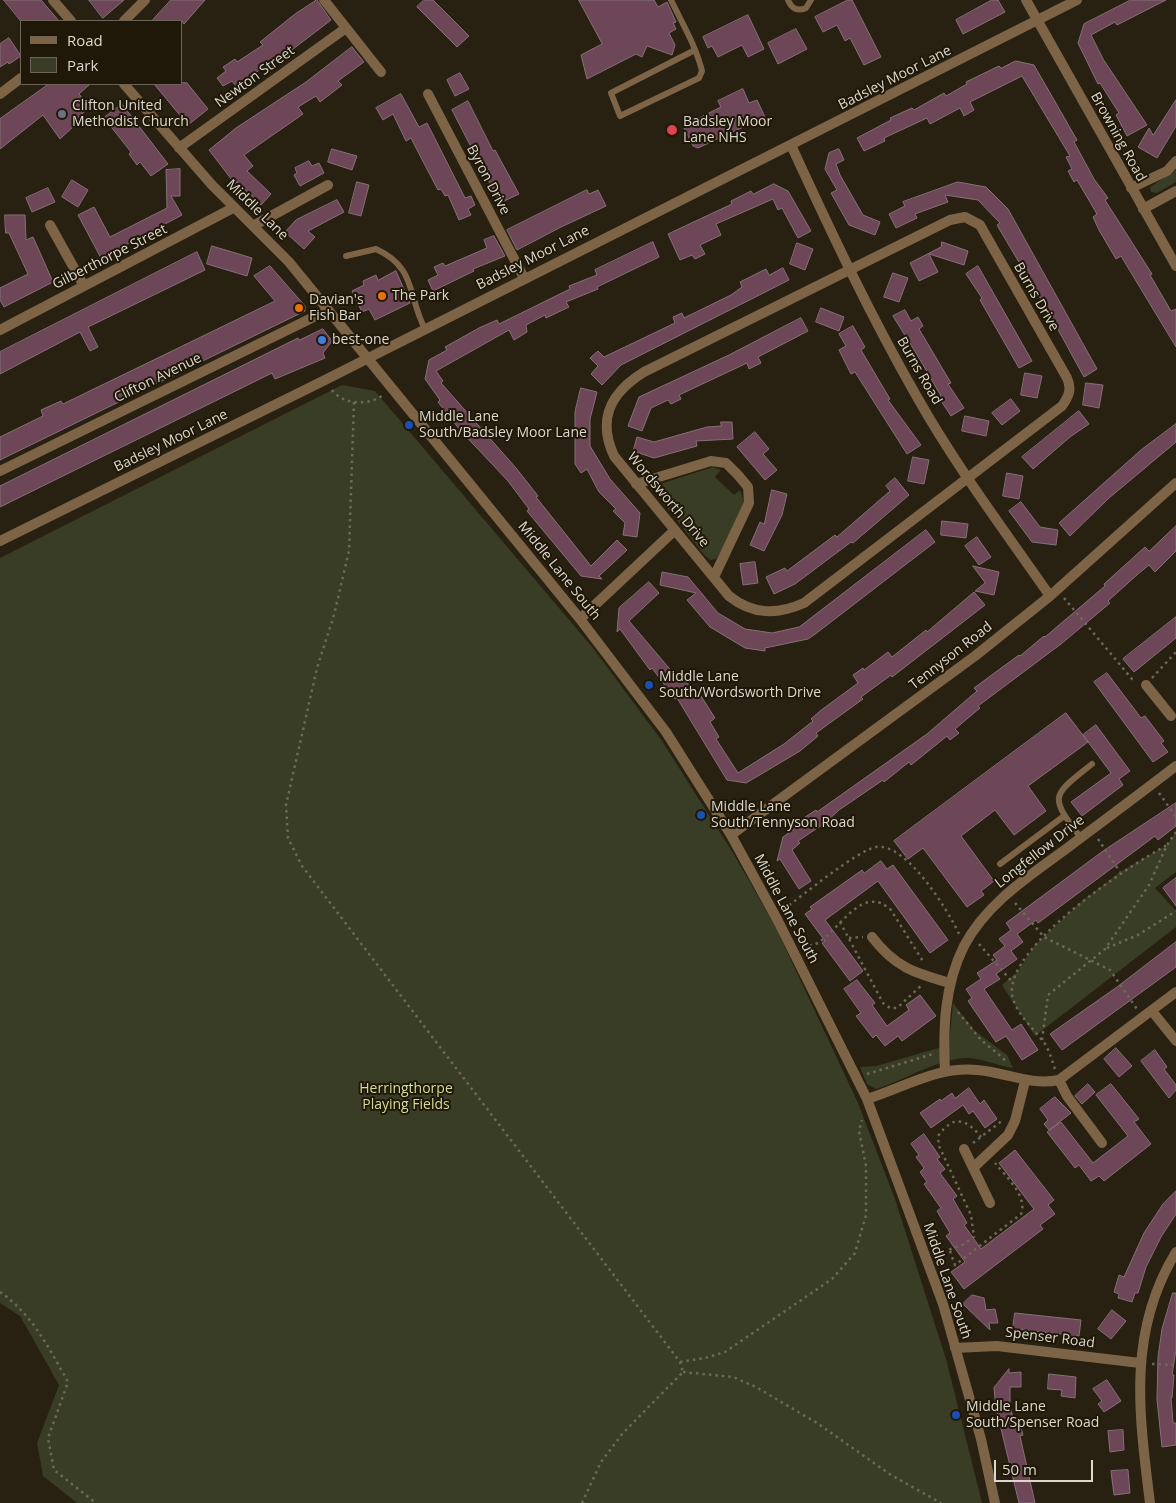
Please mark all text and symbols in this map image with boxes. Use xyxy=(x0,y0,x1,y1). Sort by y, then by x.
legend xyxy=(20,20,182,85)
text: Road xyxy=(67,30,103,50)
street label: Badsley Moor Lane xyxy=(836,42,954,114)
street label: Newton Street xyxy=(212,43,298,111)
text: Park xyxy=(67,55,98,75)
street label: Browning Road xyxy=(1087,89,1149,185)
place label: Clifton United Methodist Church xyxy=(72,98,189,130)
marker: Clifton United Methodist Church xyxy=(56,108,68,120)
place label: Badsley Moor Lane NHS xyxy=(683,114,772,146)
marker: Badsley Moor Lane NHS xyxy=(665,123,679,137)
street label: Byron Drive xyxy=(463,142,513,218)
street label: Middle Lane xyxy=(222,176,292,244)
street label: Gilberthorpe Street xyxy=(50,221,170,293)
street label: Badsley Moor Lane xyxy=(474,222,592,294)
street label: Burns Drive xyxy=(1010,260,1062,334)
place label: The Park xyxy=(392,288,449,304)
marker: The Park xyxy=(376,290,388,302)
place label: Davian's Fish Bar xyxy=(309,292,364,324)
marker: Davian's Fish Bar xyxy=(293,302,305,314)
place label: best-one xyxy=(332,332,389,348)
marker: best-one xyxy=(316,334,328,346)
street label: Burns Road xyxy=(893,334,945,408)
street label: Clifton Avenue xyxy=(112,350,204,406)
street label: Badsley Moor Lane xyxy=(111,406,231,476)
place label: Middle Lane South/Badsley Moor Lane xyxy=(419,409,587,442)
marker: Middle Lane South/Badsley Moor Lane xyxy=(403,419,415,431)
street label: Wordsworth Drive xyxy=(623,449,713,551)
street label: Middle Lane South xyxy=(514,518,604,624)
street label: Tennyson Road xyxy=(906,618,996,694)
place label: Middle Lane South/Wordsworth Drive xyxy=(659,669,821,702)
marker: Middle Lane South/Wordsworth Drive xyxy=(643,679,655,691)
place label: Middle Lane South/Tennyson Road xyxy=(711,799,855,832)
marker: Middle Lane South/Tennyson Road xyxy=(695,809,707,821)
street label: Longfellow Drive xyxy=(992,812,1088,892)
street label: Middle Lane South xyxy=(750,851,822,967)
park label: Herringthorpe Playing Fields xyxy=(359,1081,453,1114)
street label: Middle Lane South xyxy=(919,1221,975,1341)
street label: Spenser Road xyxy=(1004,1324,1096,1352)
place label: Middle Lane South/Spenser Road xyxy=(966,1399,1099,1431)
marker: Middle Lane South/Spenser Road xyxy=(950,1409,962,1421)
scale bar xyxy=(996,1450,1095,1482)
text: 50 m xyxy=(1002,1459,1037,1479)

